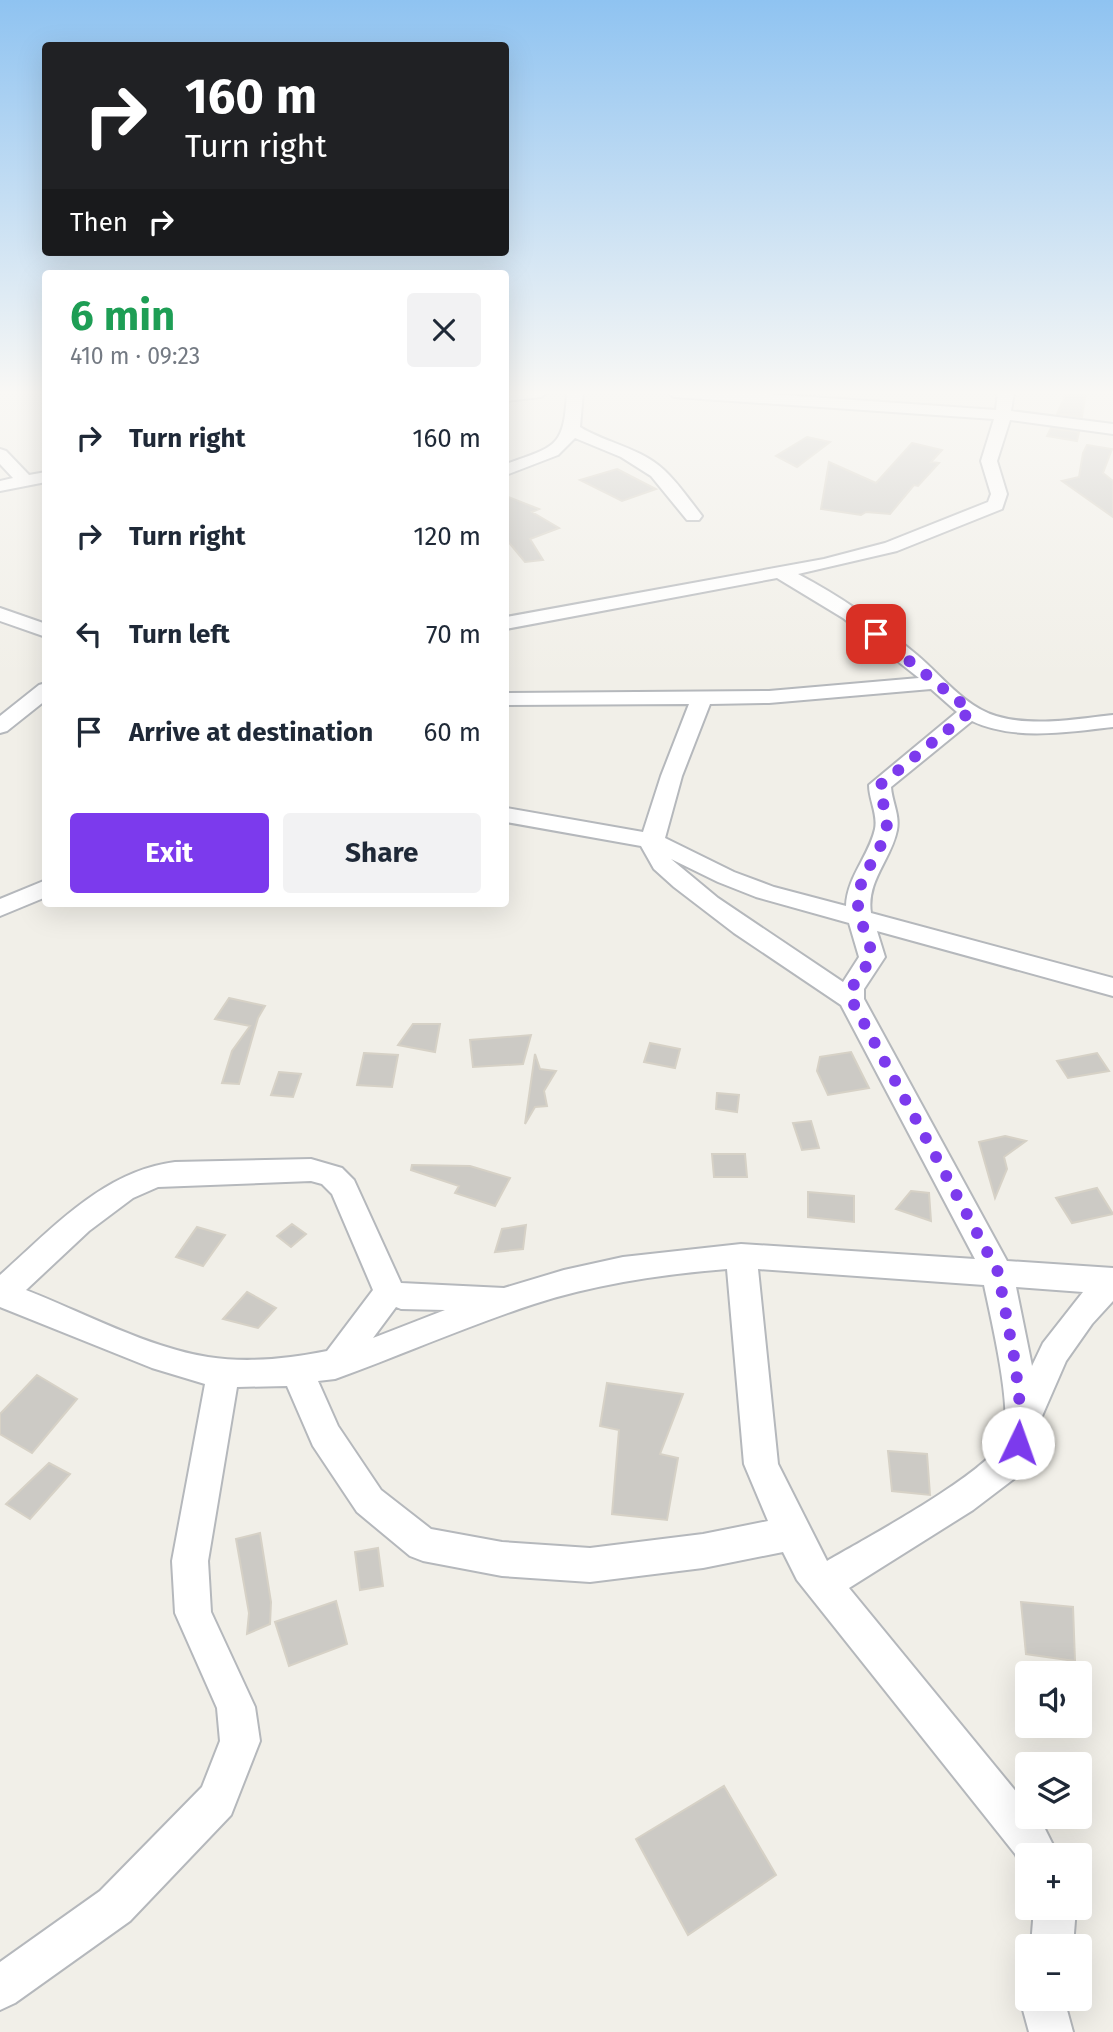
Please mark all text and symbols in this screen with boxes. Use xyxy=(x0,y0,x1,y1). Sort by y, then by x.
text: 160 m xyxy=(185,67,317,126)
icon: right xyxy=(70,70,161,161)
text: Turn right xyxy=(185,127,327,165)
icon: right xyxy=(142,203,180,241)
text: Then xyxy=(70,207,128,238)
text: 6 min xyxy=(70,291,175,341)
button: close xyxy=(407,293,481,367)
text: 410 m · 09:23 xyxy=(70,342,200,370)
icon: right xyxy=(70,419,108,457)
text: Turn right xyxy=(129,423,246,454)
text: 160 m xyxy=(412,423,481,454)
icon: right xyxy=(70,517,108,555)
text: Turn right xyxy=(129,521,246,552)
text: 120 m xyxy=(413,521,481,552)
pin xyxy=(846,604,906,664)
icon: left xyxy=(70,615,108,653)
icon: arrive xyxy=(857,615,895,653)
text: Turn left xyxy=(129,619,230,650)
text: 70 m xyxy=(426,619,481,650)
icon: arrive xyxy=(70,713,108,751)
text: Arrive at destination xyxy=(129,717,373,748)
text: 60 m xyxy=(423,717,481,748)
button: Exit xyxy=(70,813,269,893)
button: Share xyxy=(283,813,481,893)
position arrow xyxy=(981,1406,1055,1480)
map controls xyxy=(1015,1661,1092,2011)
button: sound xyxy=(1015,1661,1092,1738)
button: layers xyxy=(1015,1752,1092,1829)
button: + xyxy=(1015,1843,1092,1920)
button: − xyxy=(1015,1934,1092,2011)

